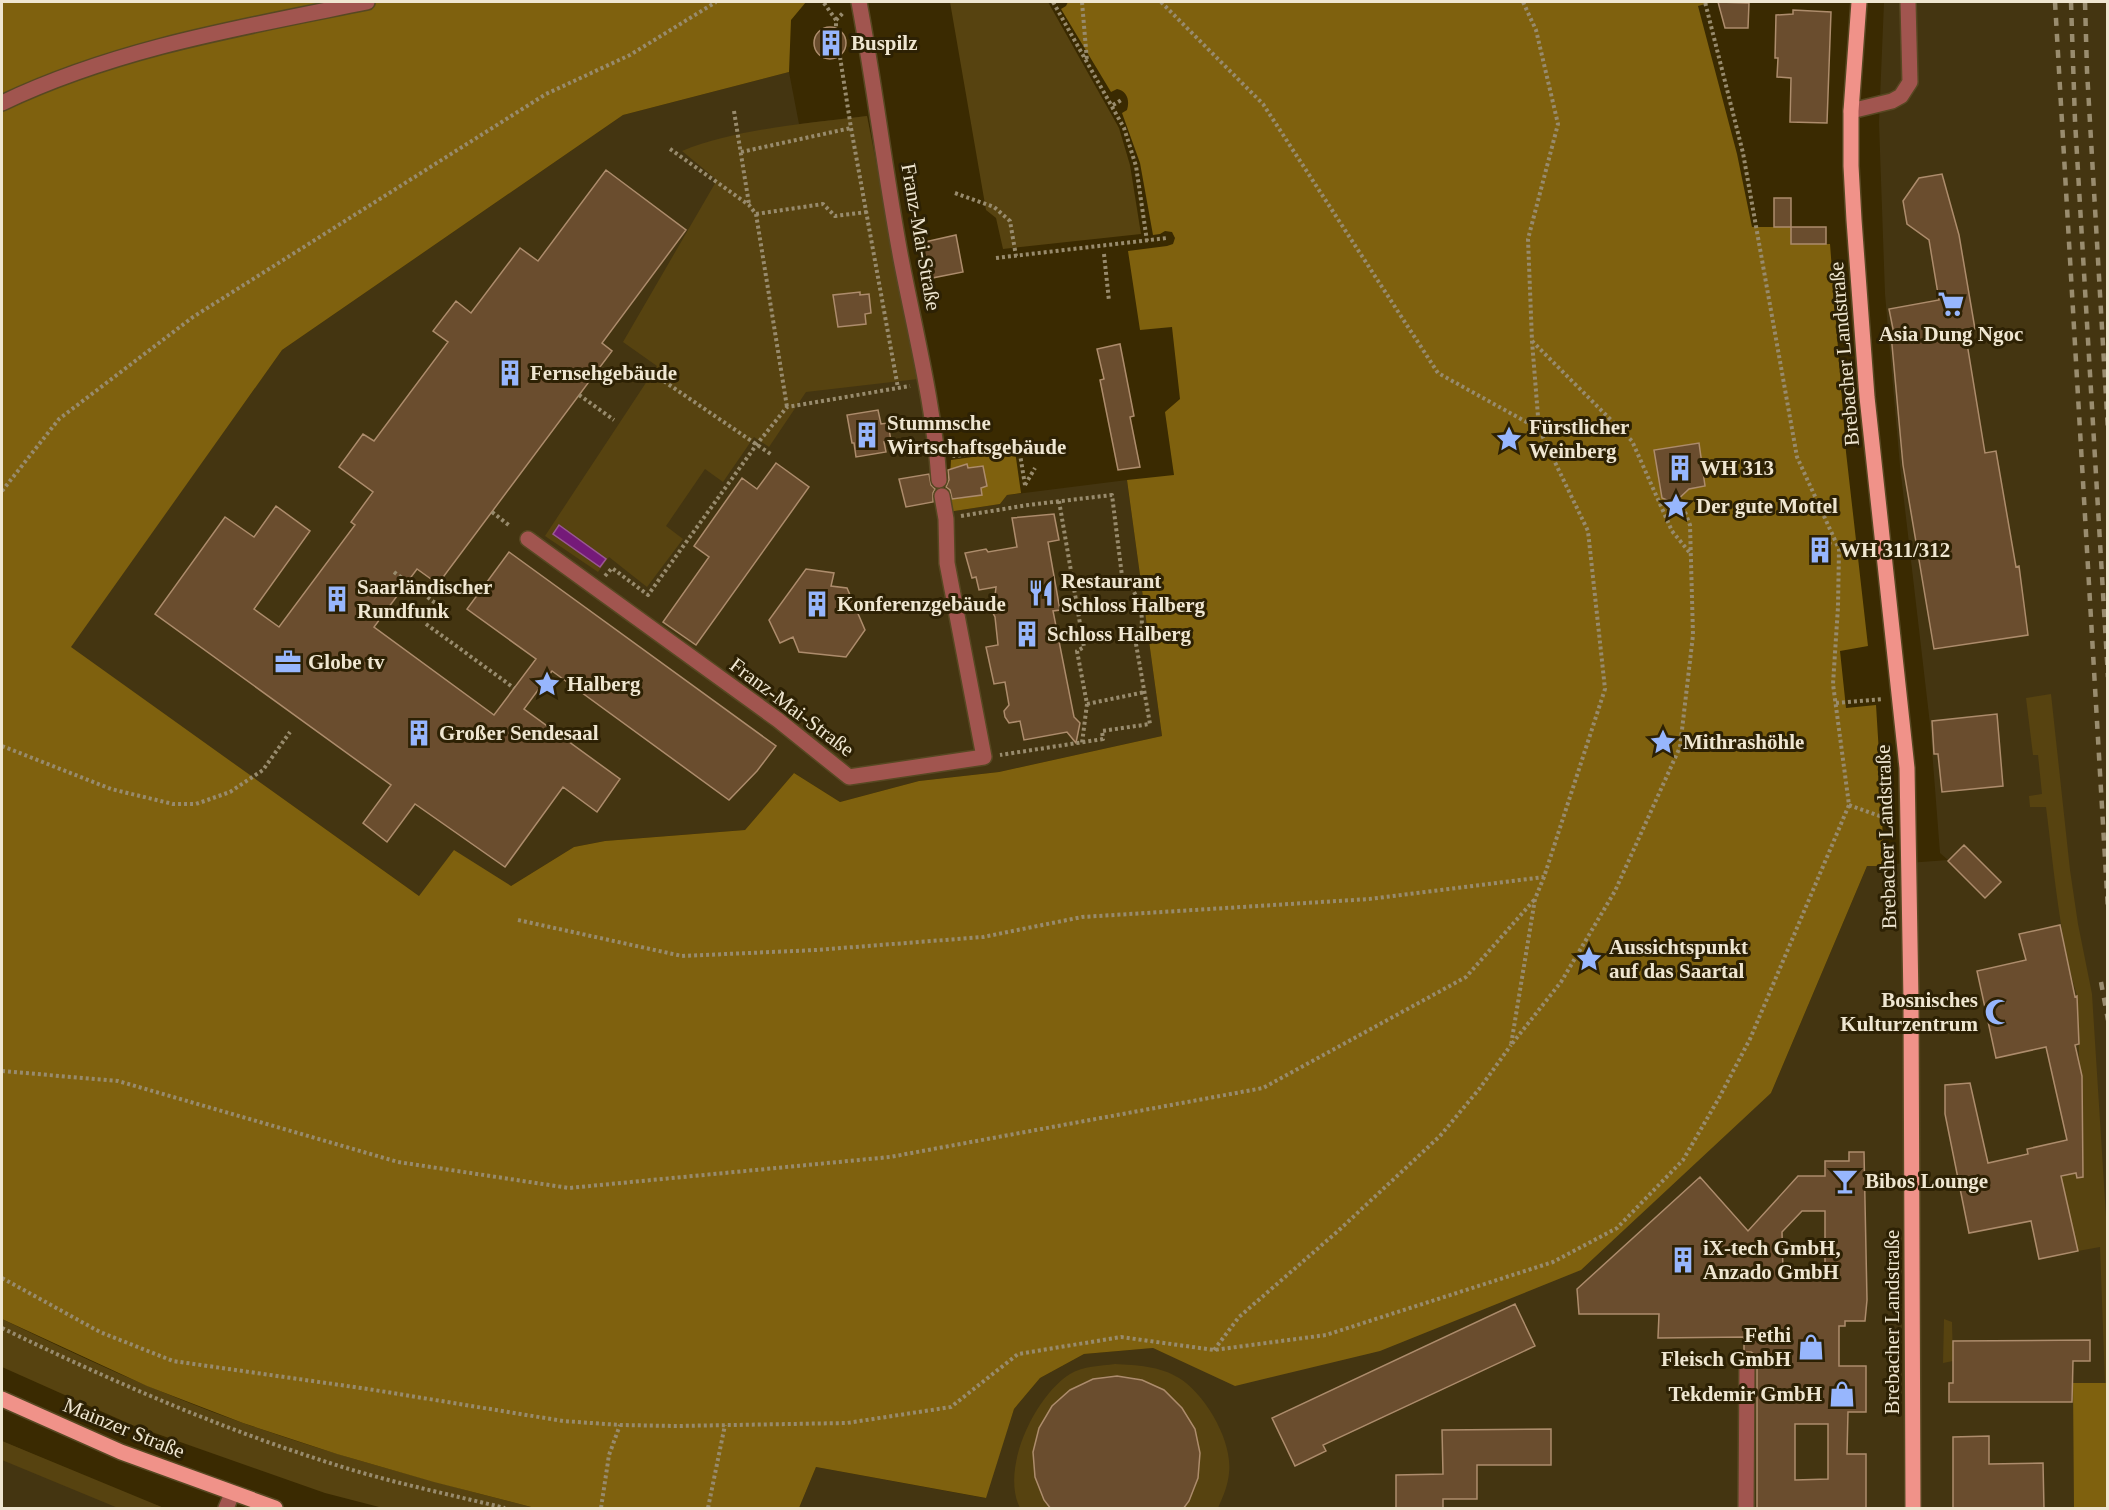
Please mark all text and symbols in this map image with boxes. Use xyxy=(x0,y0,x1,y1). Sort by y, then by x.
building icon: Buspilz xyxy=(816,28,846,58)
place label: Buspilz xyxy=(851,31,918,55)
street label: Franz-Mai-Straße xyxy=(896,161,946,313)
street label: Brebacher Landstraße xyxy=(1824,261,1864,447)
supermarket icon: Asia Dung Ngoc xyxy=(1936,289,1966,319)
place label: Asia Dung Ngoc xyxy=(1879,322,2023,346)
building icon: Fernsehgebäude xyxy=(495,358,525,388)
place label: Fernsehgebäude xyxy=(530,361,677,385)
place label: Stummsche Wirtschaftsgebäude xyxy=(887,411,1066,459)
place label: Fürstlicher Weinberg xyxy=(1529,415,1629,463)
building icon: Stummsche Wirtschaftsgebäude xyxy=(852,420,882,450)
place icon: Fürstlicher Weinberg xyxy=(1494,424,1524,454)
building icon: WH 313 xyxy=(1665,453,1695,483)
place label: WH 313 xyxy=(1700,456,1774,480)
place icon: Der gute Mottel xyxy=(1661,491,1691,521)
place label: Der gute Mottel xyxy=(1696,494,1838,518)
building icon: WH 311/312 xyxy=(1805,535,1835,565)
place label: WH 311/312 xyxy=(1840,538,1950,562)
place label: Restaurant Schloss Halberg xyxy=(1061,569,1206,617)
place label: Saarländischer Rundfunk xyxy=(357,575,492,623)
restaurant icon: Restaurant Schloss Halberg xyxy=(1026,578,1056,608)
building icon: Saarländischer Rundfunk xyxy=(322,584,352,614)
building icon: Konferenzgebäude xyxy=(802,589,832,619)
place label: Konferenzgebäude xyxy=(837,592,1006,616)
building icon: Schloss Halberg xyxy=(1012,619,1042,649)
place label: Schloss Halberg xyxy=(1047,622,1192,646)
office icon: Globe tv xyxy=(273,647,303,677)
place label: Globe tv xyxy=(308,650,385,674)
street label: Franz-Mai-Straße xyxy=(725,652,859,762)
place icon: Halberg xyxy=(532,669,562,699)
place label: Halberg xyxy=(567,672,641,696)
building icon: Großer Sendesaal xyxy=(404,718,434,748)
place label: Großer Sendesaal xyxy=(439,721,599,745)
place icon: Mithrashöhle xyxy=(1648,727,1678,757)
place label: Mithrashöhle xyxy=(1683,730,1804,754)
street label: Brebacher Landstraße xyxy=(1871,744,1901,930)
place label: Aussichtspunkt auf das Saartal xyxy=(1609,935,1748,983)
place icon: Aussichtspunkt auf das Saartal xyxy=(1574,944,1604,974)
place label: Bosnisches Kulturzentrum xyxy=(1840,988,1978,1036)
mosque icon: Bosnisches Kulturzentrum xyxy=(1983,997,2013,1027)
bar icon: Bibos Lounge xyxy=(1830,1166,1860,1196)
place label: Bibos Lounge xyxy=(1865,1169,1988,1193)
street label: Brebacher Landstraße xyxy=(1880,1230,1904,1414)
place label: iX-tech GmbH, Anzado GmbH xyxy=(1703,1236,1841,1284)
building icon: iX-tech GmbH, Anzado GmbH xyxy=(1668,1245,1698,1275)
place label: Fethi Fleisch GmbH xyxy=(1661,1323,1791,1371)
shop icon: Fethi Fleisch GmbH xyxy=(1796,1332,1826,1362)
shop icon: Tekdemir GmbH xyxy=(1827,1379,1857,1409)
place label: Tekdemir GmbH xyxy=(1669,1382,1822,1406)
street label: Mainzer Straße xyxy=(60,1393,188,1463)

